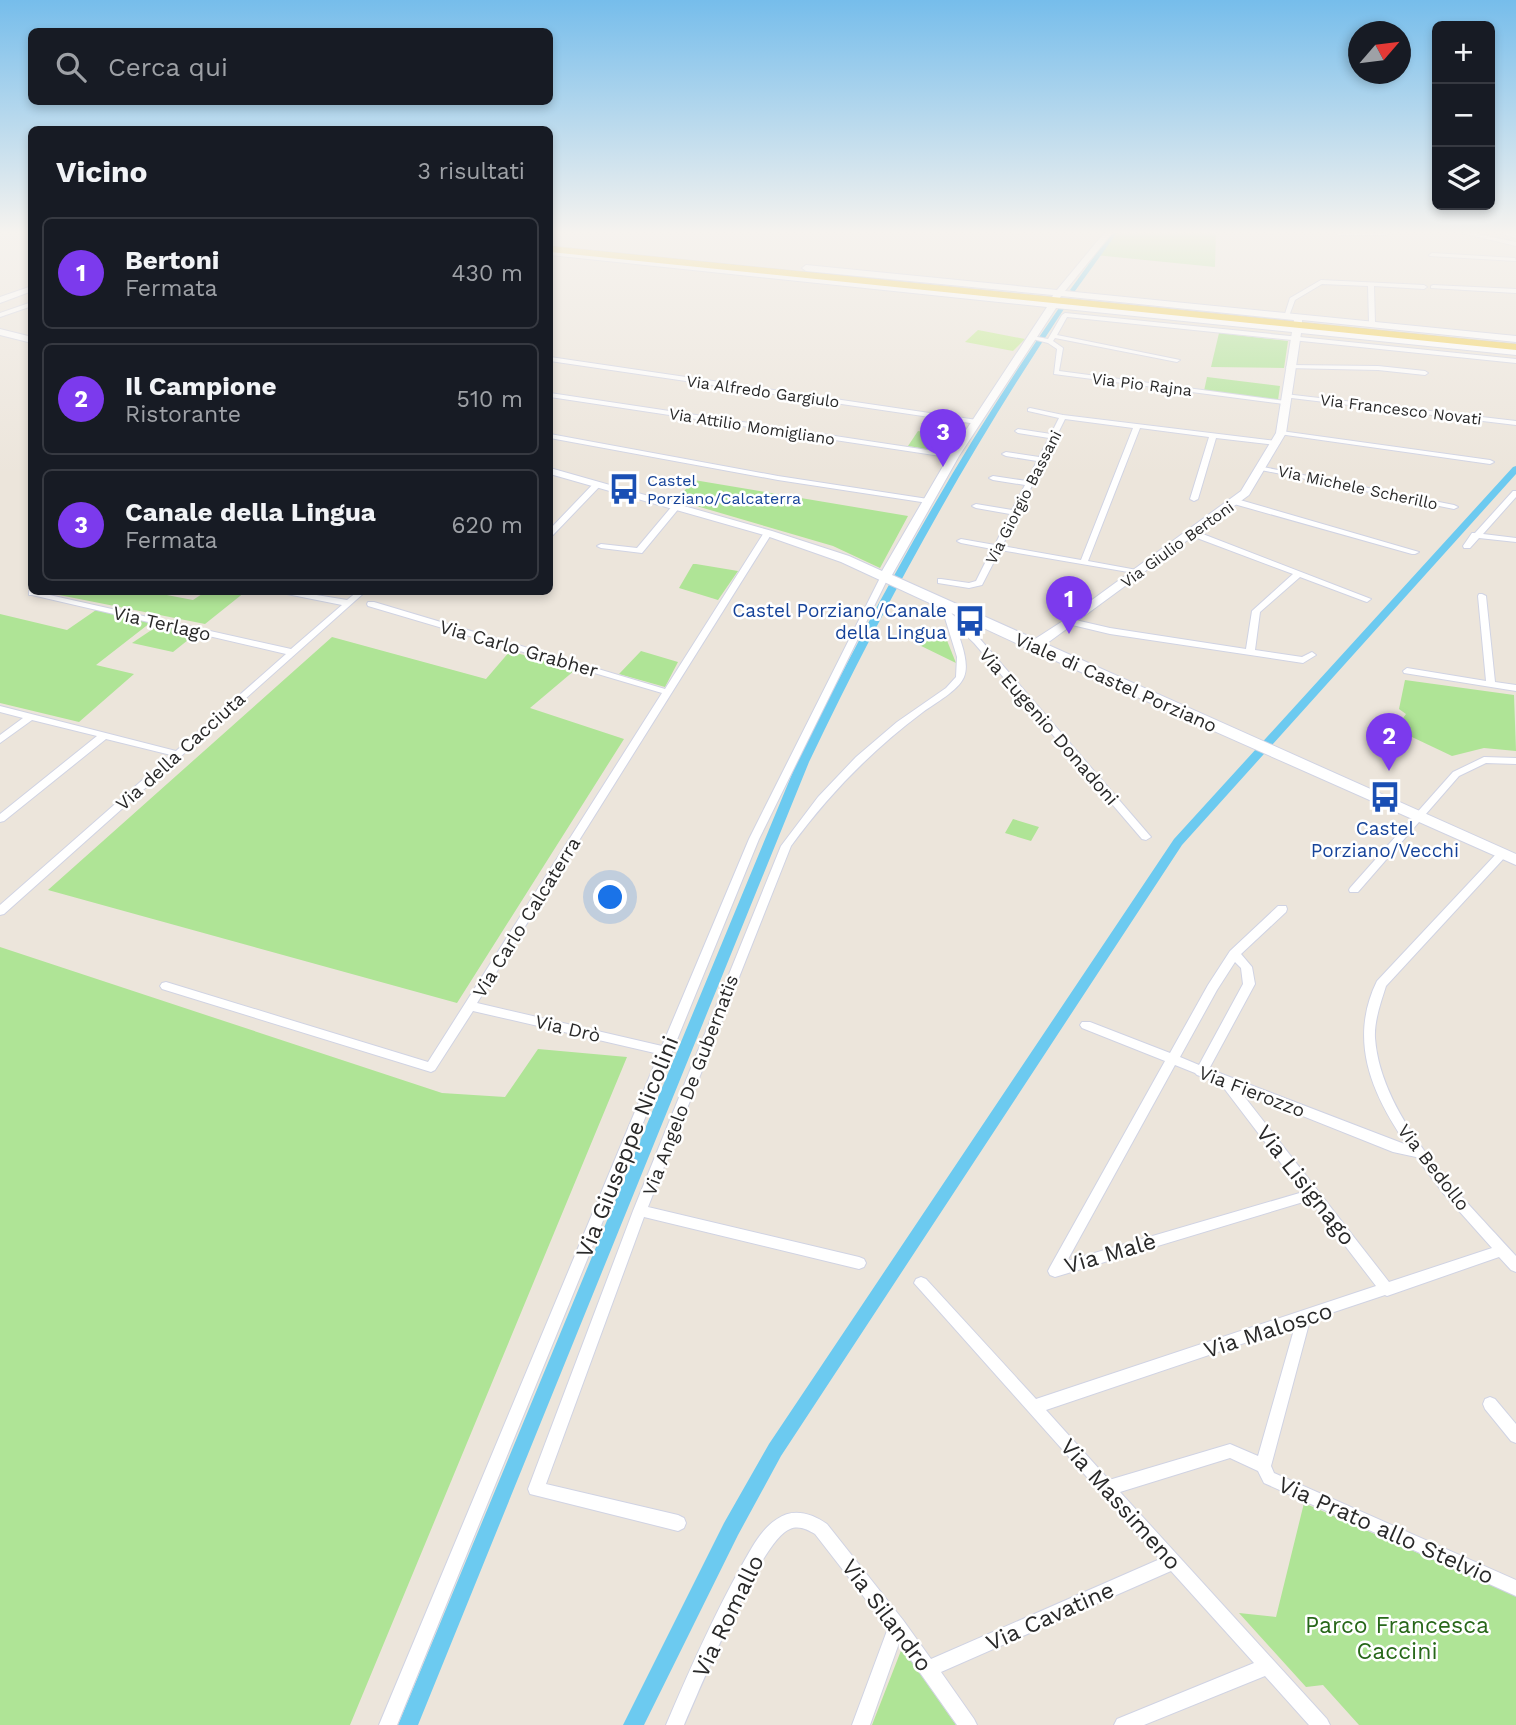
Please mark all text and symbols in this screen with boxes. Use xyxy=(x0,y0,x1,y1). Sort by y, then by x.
north arrow xyxy=(1348,21,1411,84)
map controls xyxy=(1432,21,1495,210)
button: + xyxy=(1432,21,1495,84)
search box xyxy=(28,28,553,105)
icon: search xyxy=(52,48,90,86)
text: Cerca qui xyxy=(108,52,228,82)
button: − xyxy=(1432,84,1495,147)
button: layers xyxy=(1432,147,1495,210)
text: Vicino xyxy=(56,154,148,189)
text: 3 risultati xyxy=(417,158,525,185)
text: Bertoni xyxy=(125,245,219,275)
text: 1 xyxy=(76,260,86,287)
text: 430 m xyxy=(451,260,523,287)
text: Fermata xyxy=(125,275,218,302)
street label: Via Pio Rajna xyxy=(1091,369,1193,400)
text: Il Campione xyxy=(125,371,277,401)
street label: Via Alfredo Gargiulo xyxy=(685,371,841,412)
text: 2 xyxy=(74,386,88,413)
text: 510 m xyxy=(457,386,523,413)
street label: Via Francesco Novati xyxy=(1319,390,1483,429)
text: Ristorante xyxy=(125,401,241,428)
street label: Via Attilio Momigliano xyxy=(668,404,836,449)
pin: 3 xyxy=(920,409,966,467)
street label: Via Giorgio Bassani xyxy=(981,427,1065,567)
street label: Via Michele Scherillo xyxy=(1276,461,1440,514)
place label: Castel Porziano/Calcaterra xyxy=(647,471,801,508)
bus stop icon: Castel Porziano/Calcaterra xyxy=(607,472,641,506)
text: Canale della Lingua xyxy=(125,497,376,527)
street label: Via Giulio Bertoni xyxy=(1117,497,1237,592)
text: 3 xyxy=(74,512,88,539)
text: 620 m xyxy=(452,512,523,539)
text: Fermata xyxy=(125,527,218,554)
pin: 1 xyxy=(1046,576,1092,634)
place label: Castel Porziano/Canale della Lingua xyxy=(732,599,947,644)
street label: Via Terlago xyxy=(111,601,213,646)
bus stop icon: Castel Porziano/Canale della Lingua xyxy=(953,604,987,638)
street label: Via Carlo Grabher xyxy=(437,615,601,682)
street label: Viale di Castel Porziano xyxy=(1011,627,1220,737)
street label: Via Eugenio Donadoni xyxy=(974,643,1123,810)
street label: Via della Cacciuta xyxy=(111,687,250,815)
pin: 2 xyxy=(1366,713,1412,771)
bus stop icon: Castel Porziano/Vecchi xyxy=(1368,780,1402,814)
place label: Castel Porziano/Vecchi xyxy=(1311,817,1459,862)
street label: Via Carlo Calcaterra xyxy=(468,833,585,1002)
your location xyxy=(593,880,627,914)
street label: Via Angelo De Gubernatis xyxy=(638,971,743,1199)
street label: Via Drò xyxy=(533,1010,603,1047)
street label: Via Giuseppe Nicolini xyxy=(571,1032,684,1262)
street label: Via Fierozzo xyxy=(1195,1061,1308,1122)
street label: Via Bedollo xyxy=(1393,1119,1475,1215)
street label: Via Lisignago xyxy=(1250,1120,1361,1251)
street label: Via Malè xyxy=(1061,1228,1159,1279)
street label: Via Malosco xyxy=(1200,1297,1336,1364)
street label: Via Massimeno xyxy=(1055,1433,1187,1576)
street label: Via Prato allo Stelvio xyxy=(1274,1471,1498,1590)
street label: Via Romallo xyxy=(687,1551,770,1682)
street label: Via Silandro xyxy=(836,1554,938,1677)
street label: Via Cavatine xyxy=(982,1576,1118,1657)
park label: Parco Francesca Caccini xyxy=(1305,1612,1489,1665)

